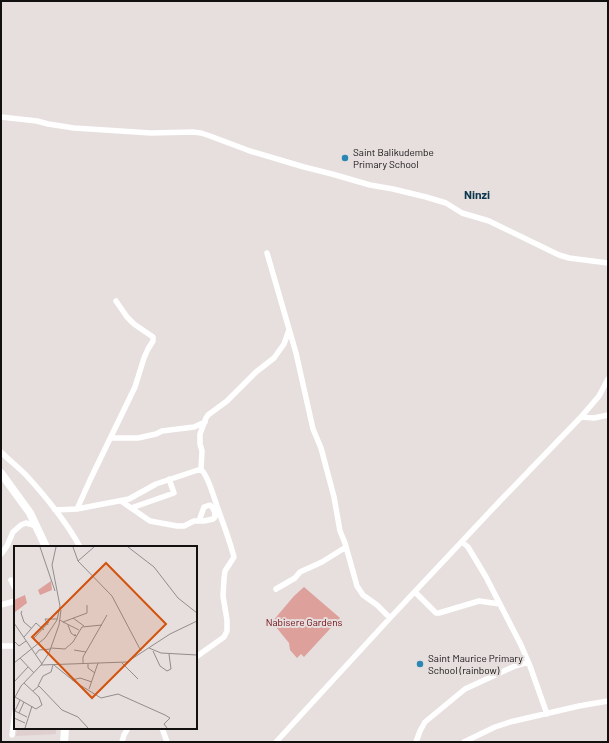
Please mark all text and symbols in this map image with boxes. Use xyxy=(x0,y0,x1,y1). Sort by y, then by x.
place label: Saint Balikudembe Primary School xyxy=(353,146,434,170)
marker: Saint Balikudembe Primary School xyxy=(340,153,350,163)
district label: Ninzi xyxy=(464,187,490,201)
inset map xyxy=(14,546,197,729)
park label: Nabisere Gardens xyxy=(266,616,343,628)
place label: Saint Maurice Primary School (rainbow) xyxy=(428,652,523,676)
marker: Saint Maurice Primary School (rainbow) xyxy=(415,659,425,669)

